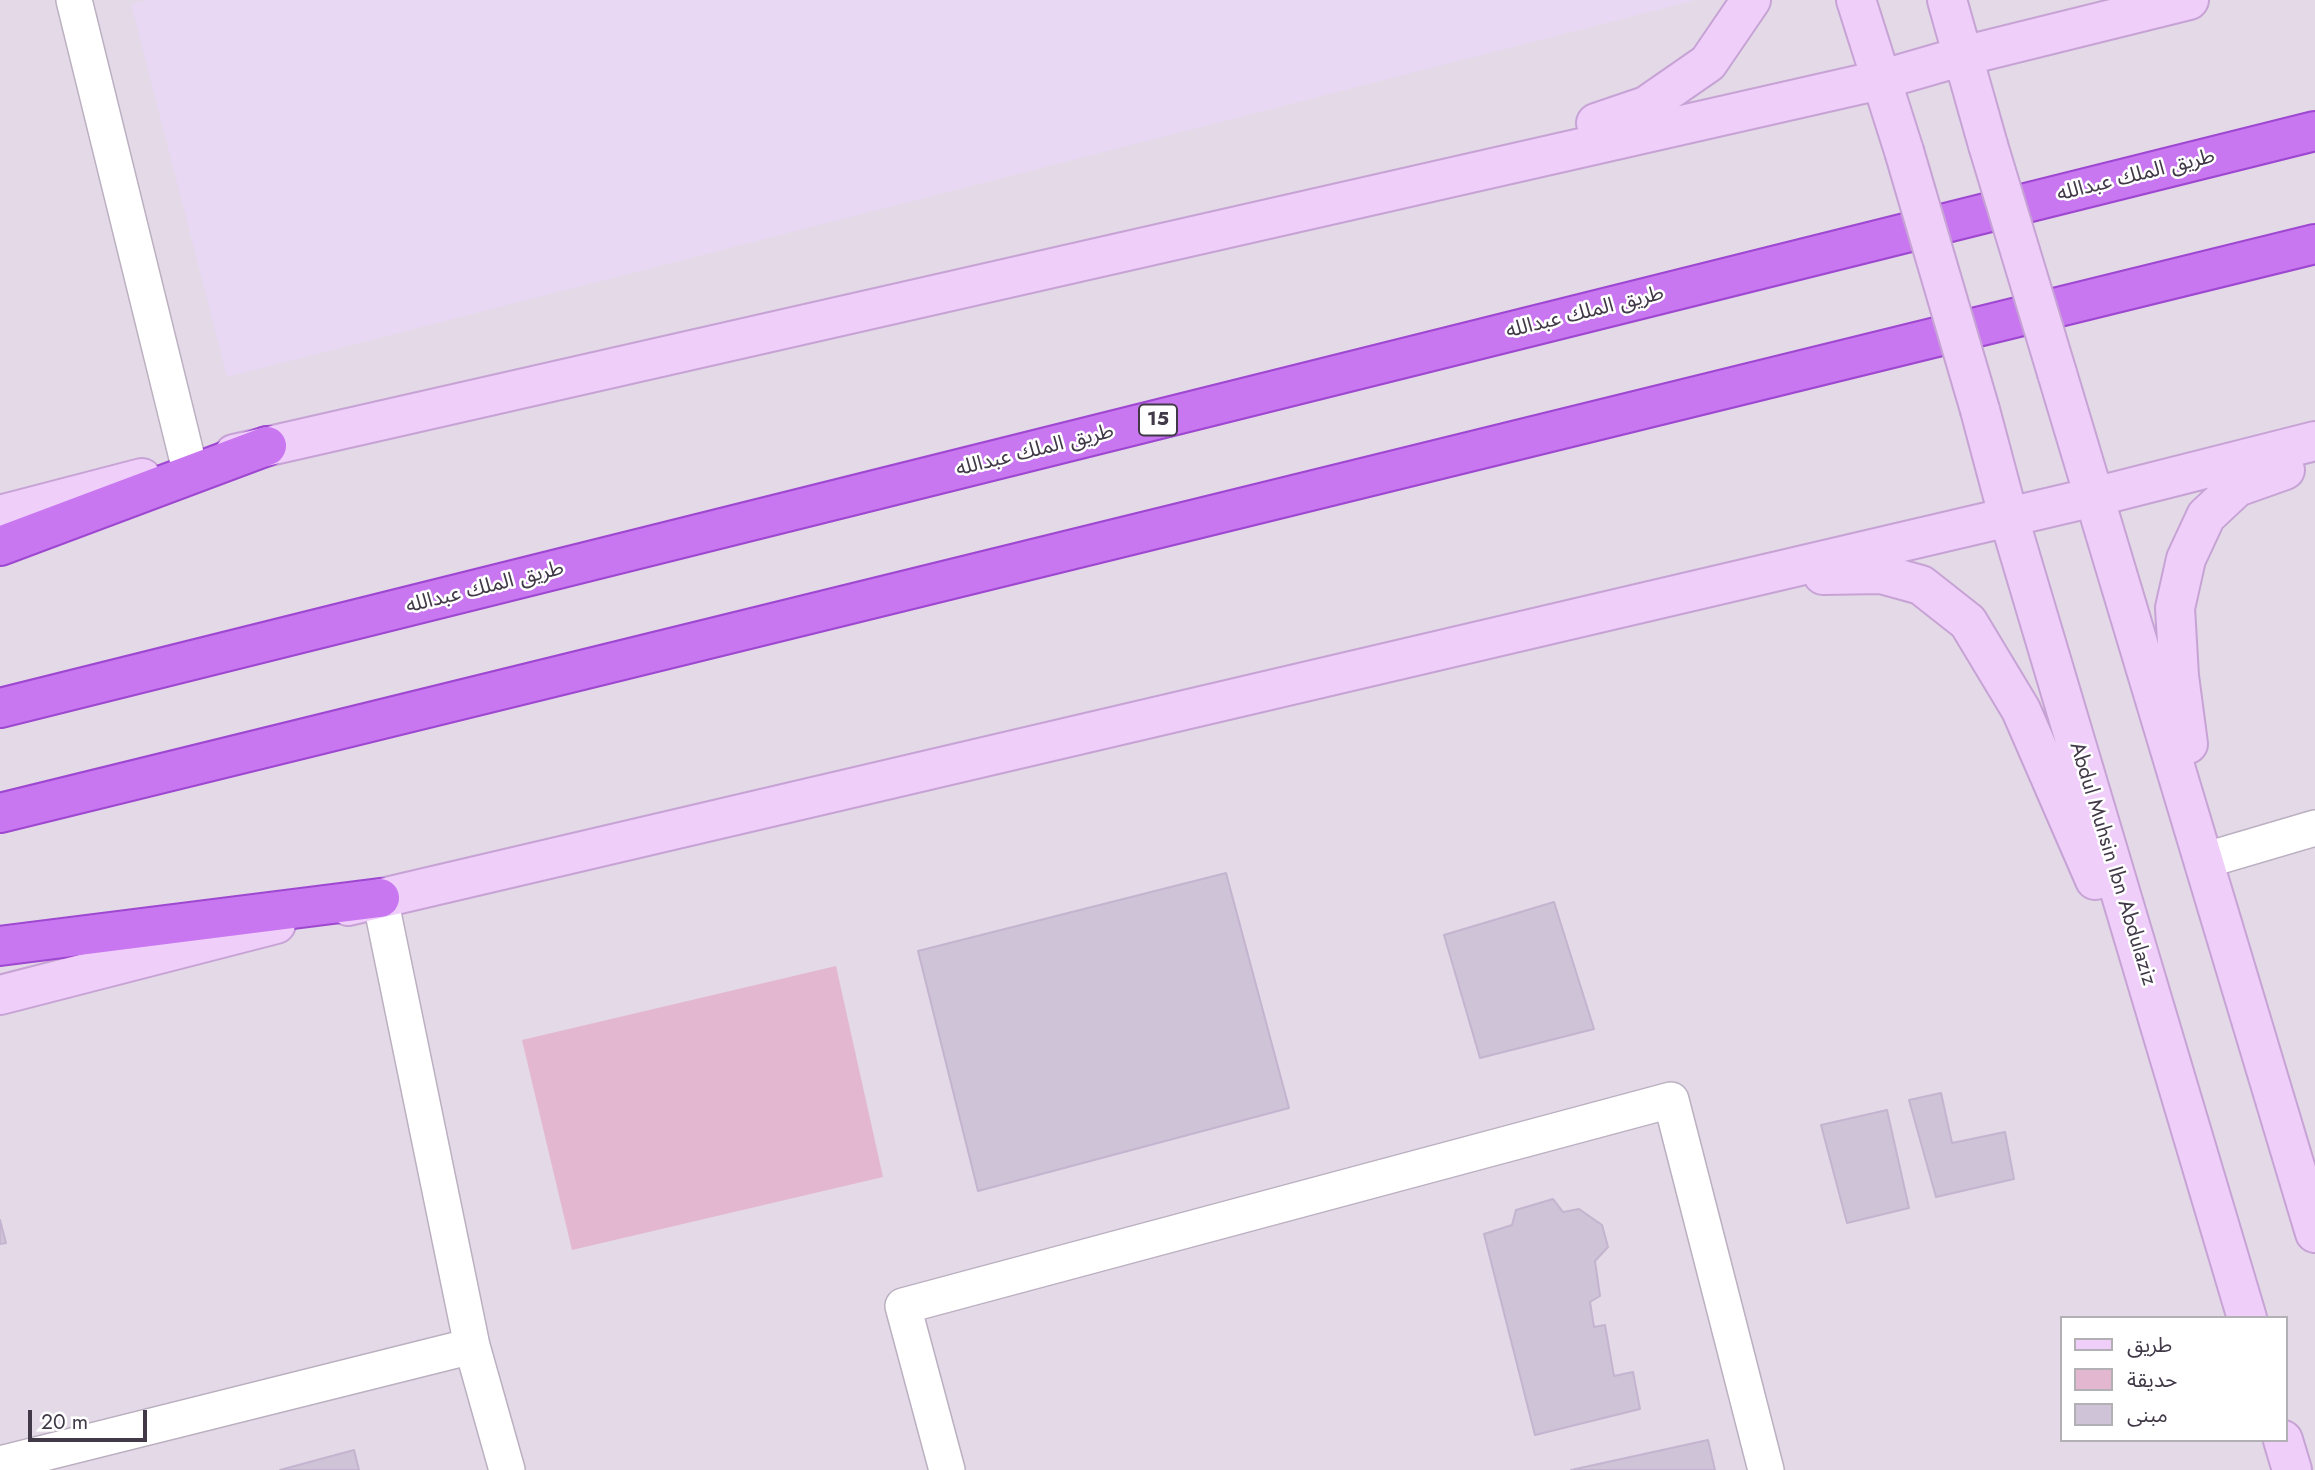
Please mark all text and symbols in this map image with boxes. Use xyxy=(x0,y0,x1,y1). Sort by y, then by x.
street label: طريق الملك عبدالله xyxy=(2054,144,2218,208)
street label: طريق الملك عبدالله xyxy=(1503,281,1667,345)
road number: 15 xyxy=(1139,404,1177,436)
street label: طريق الملك عبدالله xyxy=(953,419,1117,483)
street label: طريق الملك عبدالله xyxy=(403,556,567,620)
street label: Abdul Muhsin Ibn Abdulaziz xyxy=(2063,739,2161,989)
legend xyxy=(2060,1316,2287,1442)
text: طريق xyxy=(2127,1330,2172,1360)
text: حديقة xyxy=(2127,1365,2177,1395)
scale bar xyxy=(32,1396,150,1440)
text: مبنى xyxy=(2127,1400,2168,1430)
text: 20 m xyxy=(41,1407,88,1437)

